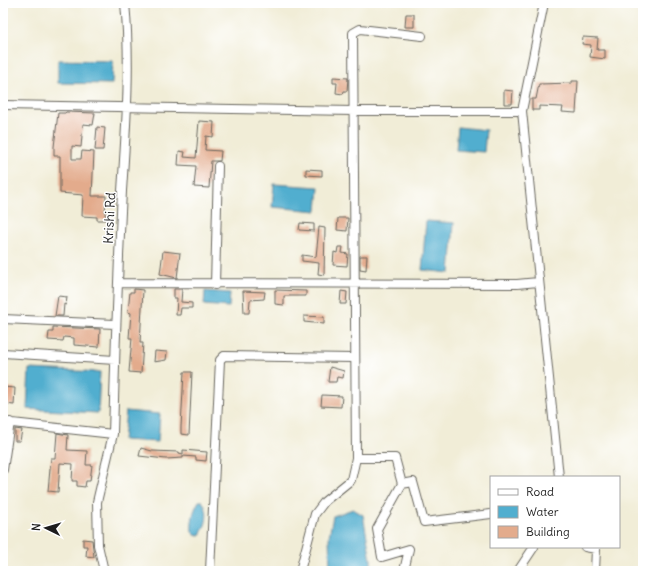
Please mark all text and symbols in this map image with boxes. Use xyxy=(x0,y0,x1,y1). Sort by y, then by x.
street label: Krishi Rd xyxy=(100,192,119,244)
legend xyxy=(490,476,620,548)
text: Road xyxy=(526,484,554,499)
text: Water xyxy=(526,504,559,519)
north arrow xyxy=(26,508,66,548)
text: N xyxy=(29,523,43,532)
text: Building xyxy=(526,524,570,539)

